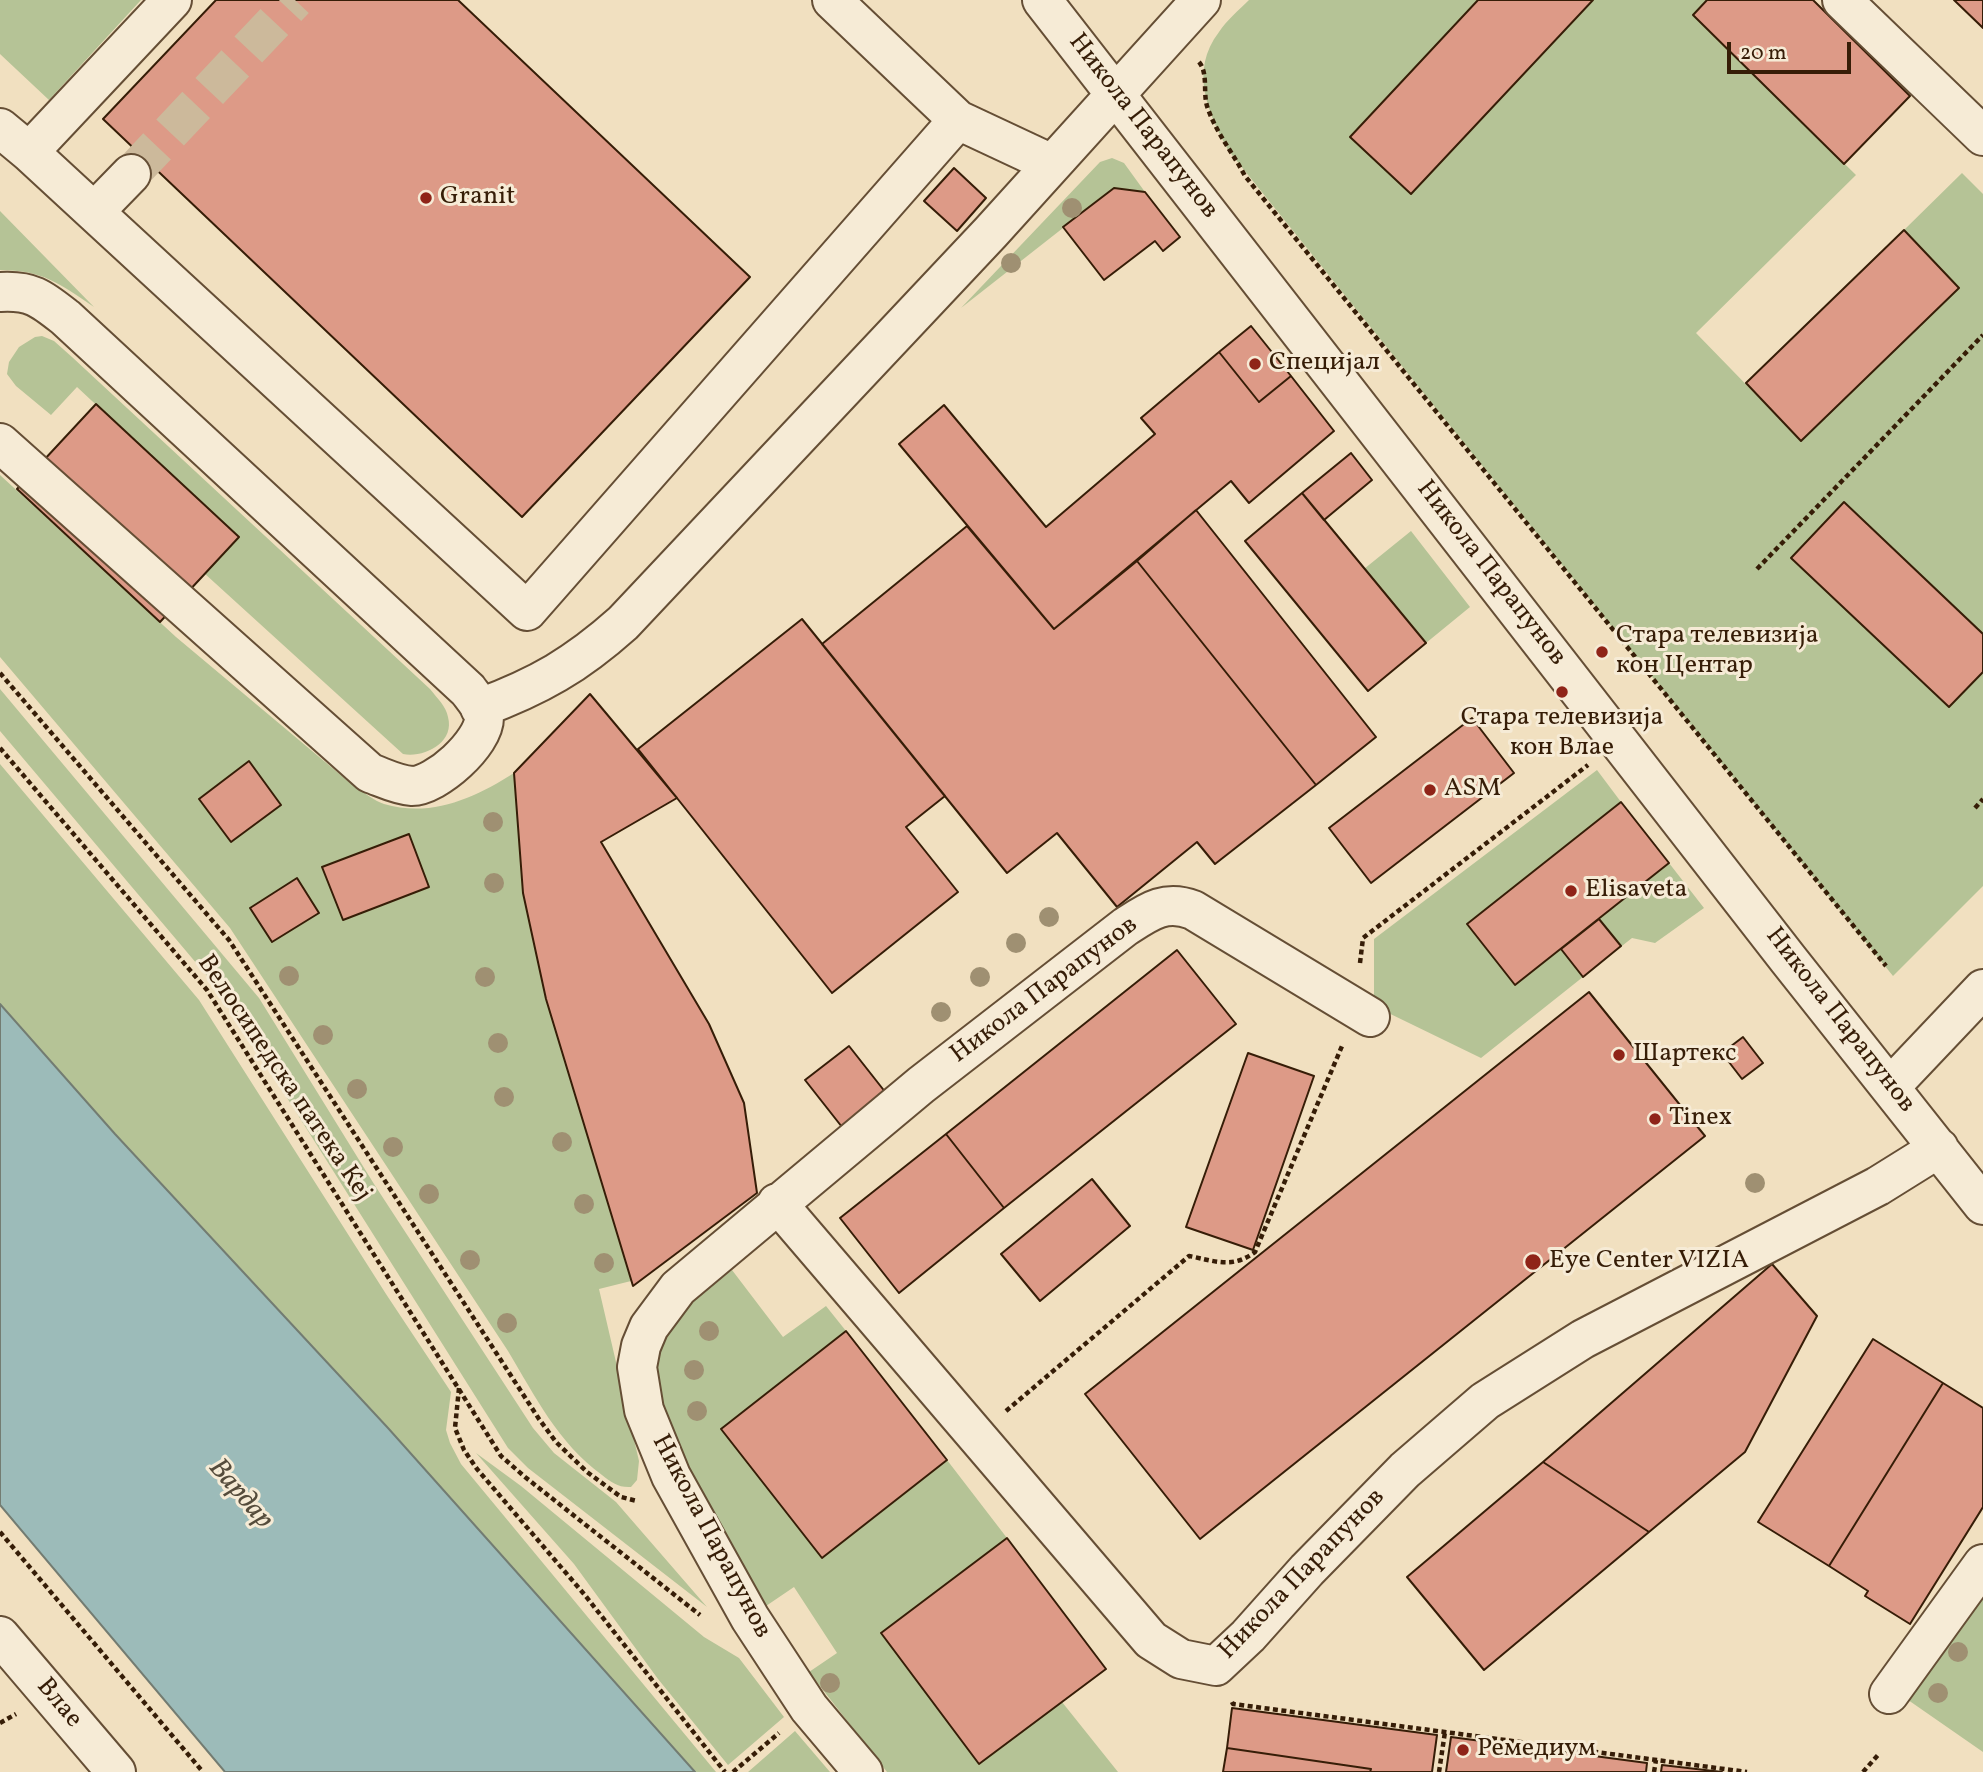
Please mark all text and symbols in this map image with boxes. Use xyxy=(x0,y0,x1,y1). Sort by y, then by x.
street label: Никола Парапунов xyxy=(1060,28,1224,226)
scale bar xyxy=(1731,28,1855,72)
text: 20 m xyxy=(1740,39,1786,68)
place label: Granit xyxy=(440,182,515,214)
marker: Granit xyxy=(418,190,434,206)
place label: Специјал xyxy=(1269,348,1380,380)
marker: Специјал xyxy=(1247,356,1263,372)
street label: Никола Парапунов xyxy=(1408,475,1572,673)
place label: Стара телевизија кон Центар xyxy=(1616,621,1819,682)
marker: Стара телевизија кон Центар xyxy=(1594,644,1610,660)
marker: Стара телевизија кон Влае xyxy=(1554,684,1570,700)
place label: Стара телевизија кон Влае xyxy=(1461,703,1663,764)
place label: ASM xyxy=(1444,774,1501,806)
marker: ASM xyxy=(1422,782,1438,798)
place label: Elisaveta xyxy=(1585,875,1687,907)
marker: Elisaveta xyxy=(1563,883,1579,899)
street label: Никола Парапунов xyxy=(945,910,1145,1072)
street label: Никола Парапунов xyxy=(1757,922,1921,1120)
street label: Велосипедска патека Кеј xyxy=(189,950,377,1208)
place label: Шартекс xyxy=(1633,1039,1737,1071)
marker: Шартекс xyxy=(1611,1047,1627,1063)
place label: Tinex xyxy=(1669,1103,1732,1135)
marker: Tinex xyxy=(1647,1111,1663,1127)
place label: Eye Center VIZIA xyxy=(1549,1246,1749,1278)
marker: Eye Center VIZIA xyxy=(1523,1252,1543,1272)
street label: Никола Парапунов xyxy=(643,1430,777,1644)
water label: Вардар xyxy=(199,1453,279,1537)
street label: Никола Парапунов xyxy=(1213,1483,1393,1667)
street label: Влае xyxy=(28,1673,88,1735)
place label: Ремедиум xyxy=(1477,1734,1596,1766)
marker: Ремедиум xyxy=(1455,1742,1471,1758)

